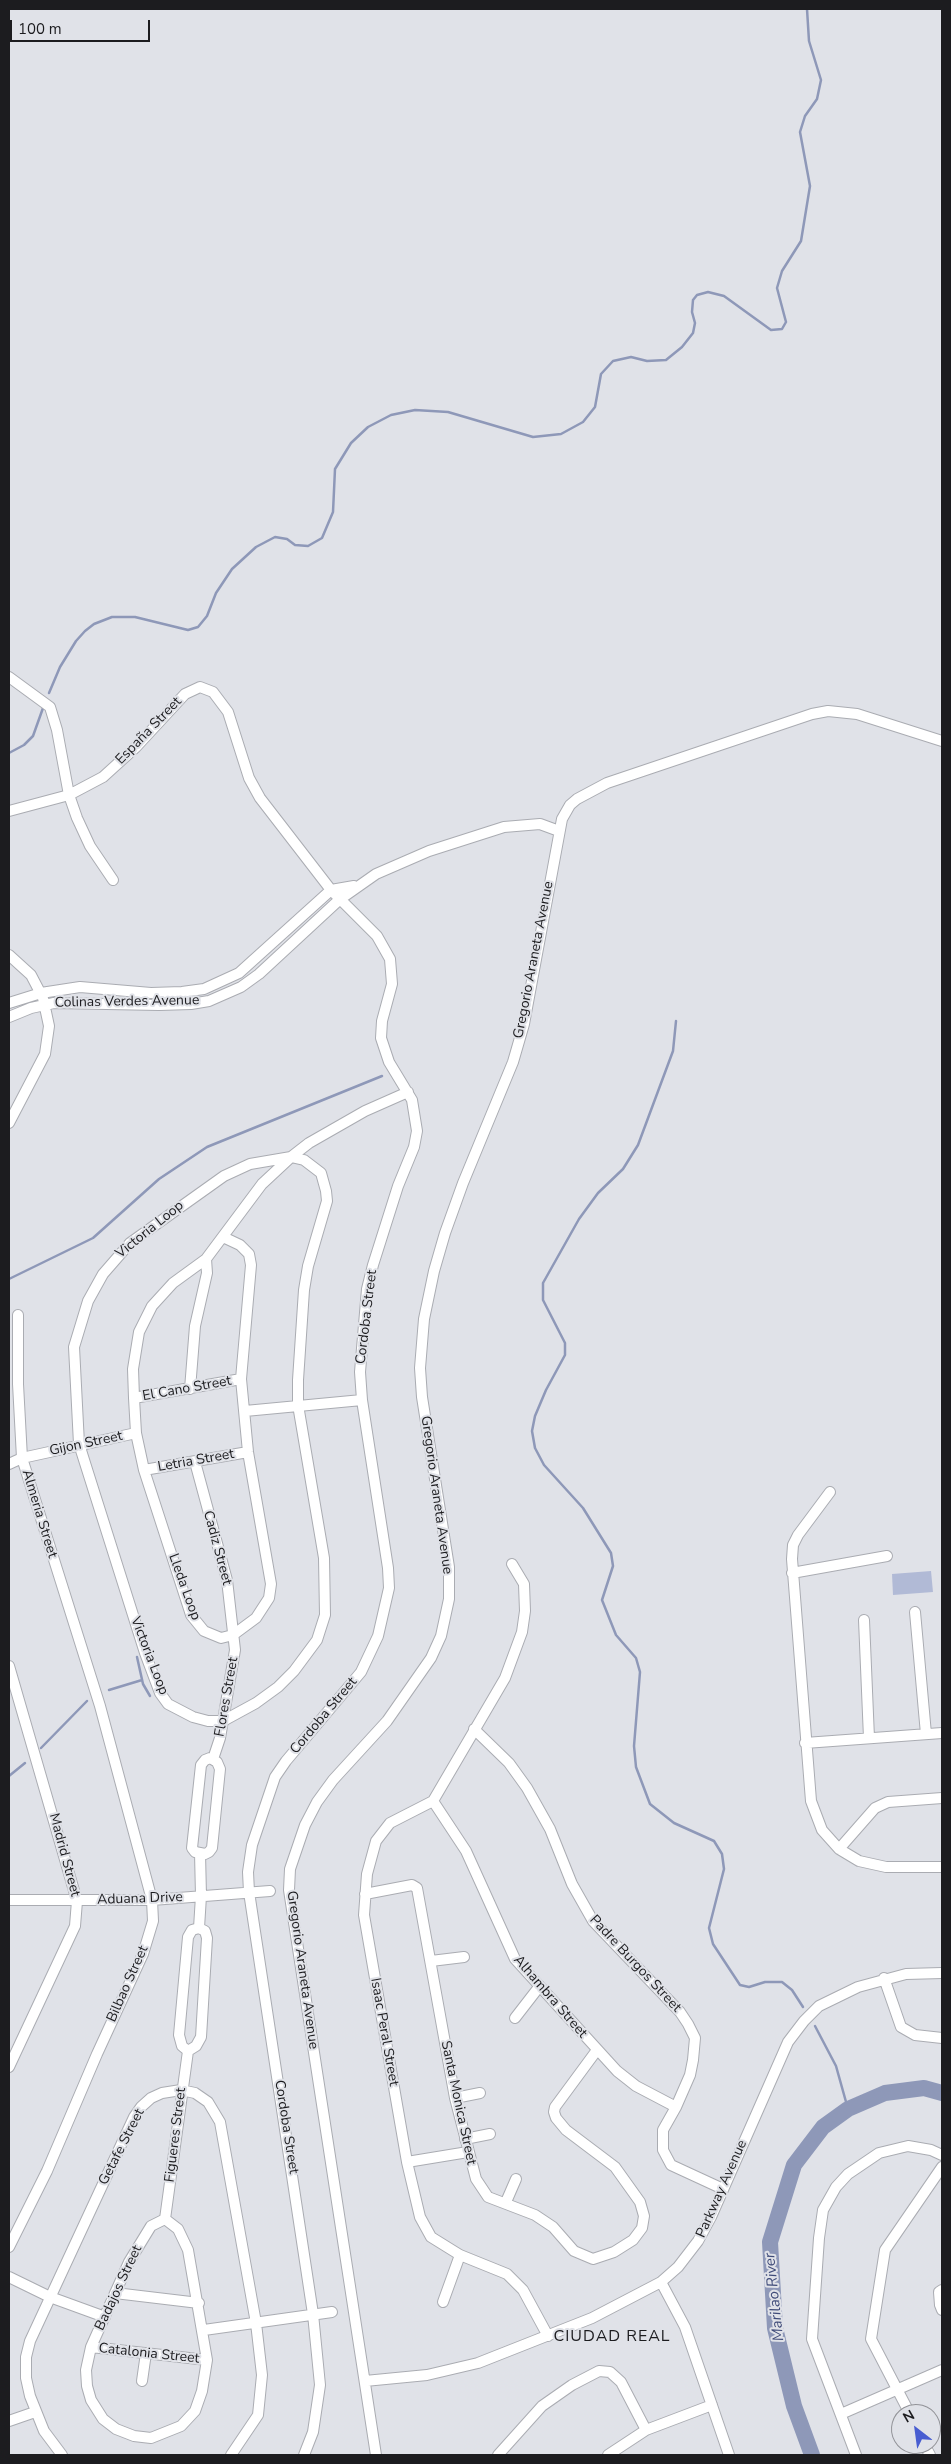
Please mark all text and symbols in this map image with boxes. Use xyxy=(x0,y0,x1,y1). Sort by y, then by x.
scale bar xyxy=(12,10,152,42)
text: 100 m xyxy=(18,19,62,39)
street label: España Street xyxy=(113,694,185,768)
street label: Gregorio Araneta Avenue xyxy=(511,880,557,1040)
street label: Colinas Verdes Avenue xyxy=(55,992,199,1012)
street label: Victoria Loop xyxy=(113,1198,187,1262)
street label: Cordoba Street xyxy=(353,1269,381,1365)
street label: El Cano Street xyxy=(141,1373,233,1405)
street label: Gregorio Araneta Avenue xyxy=(417,1415,455,1575)
street label: Gijon Street xyxy=(48,1428,124,1460)
street label: Letria Street xyxy=(156,1446,236,1476)
street label: Almeria Street xyxy=(18,1468,60,1560)
street label: Cadiz Street xyxy=(199,1509,235,1587)
street label: Lleda Loop xyxy=(164,1551,204,1623)
street label: Victoria Loop xyxy=(126,1614,172,1698)
street label: Flores Street xyxy=(212,1656,242,1738)
street label: Cordoba Street xyxy=(287,1674,361,1758)
street label: Madrid Street xyxy=(45,1811,83,1899)
street label: Aduana Drive xyxy=(97,1889,183,1909)
street label: Gregorio Araneta Avenue xyxy=(283,1890,321,2050)
street label: Padre Burgos Street xyxy=(586,1912,684,2016)
street label: Bilbao Street xyxy=(104,1943,152,2025)
street label: Alhambra Street xyxy=(510,1952,590,2042)
street label: Isaac Peral Street xyxy=(366,1977,402,2087)
street label: Santa Monica Street xyxy=(437,2039,479,2167)
street label: Cordoba Street xyxy=(270,2079,302,2175)
street label: Figueres Street xyxy=(162,2087,190,2183)
street label: Getafe Street xyxy=(96,2106,148,2188)
street label: Parkway Avenue xyxy=(693,2138,751,2240)
street label: Badajos Street xyxy=(92,2243,146,2333)
water label: Marilao River xyxy=(761,2252,789,2342)
district label: CIUDAD REAL xyxy=(552,2327,672,2347)
street label: Catalonia Street xyxy=(98,2340,200,2368)
north arrow xyxy=(891,2404,941,2454)
text: N xyxy=(899,2406,918,2427)

